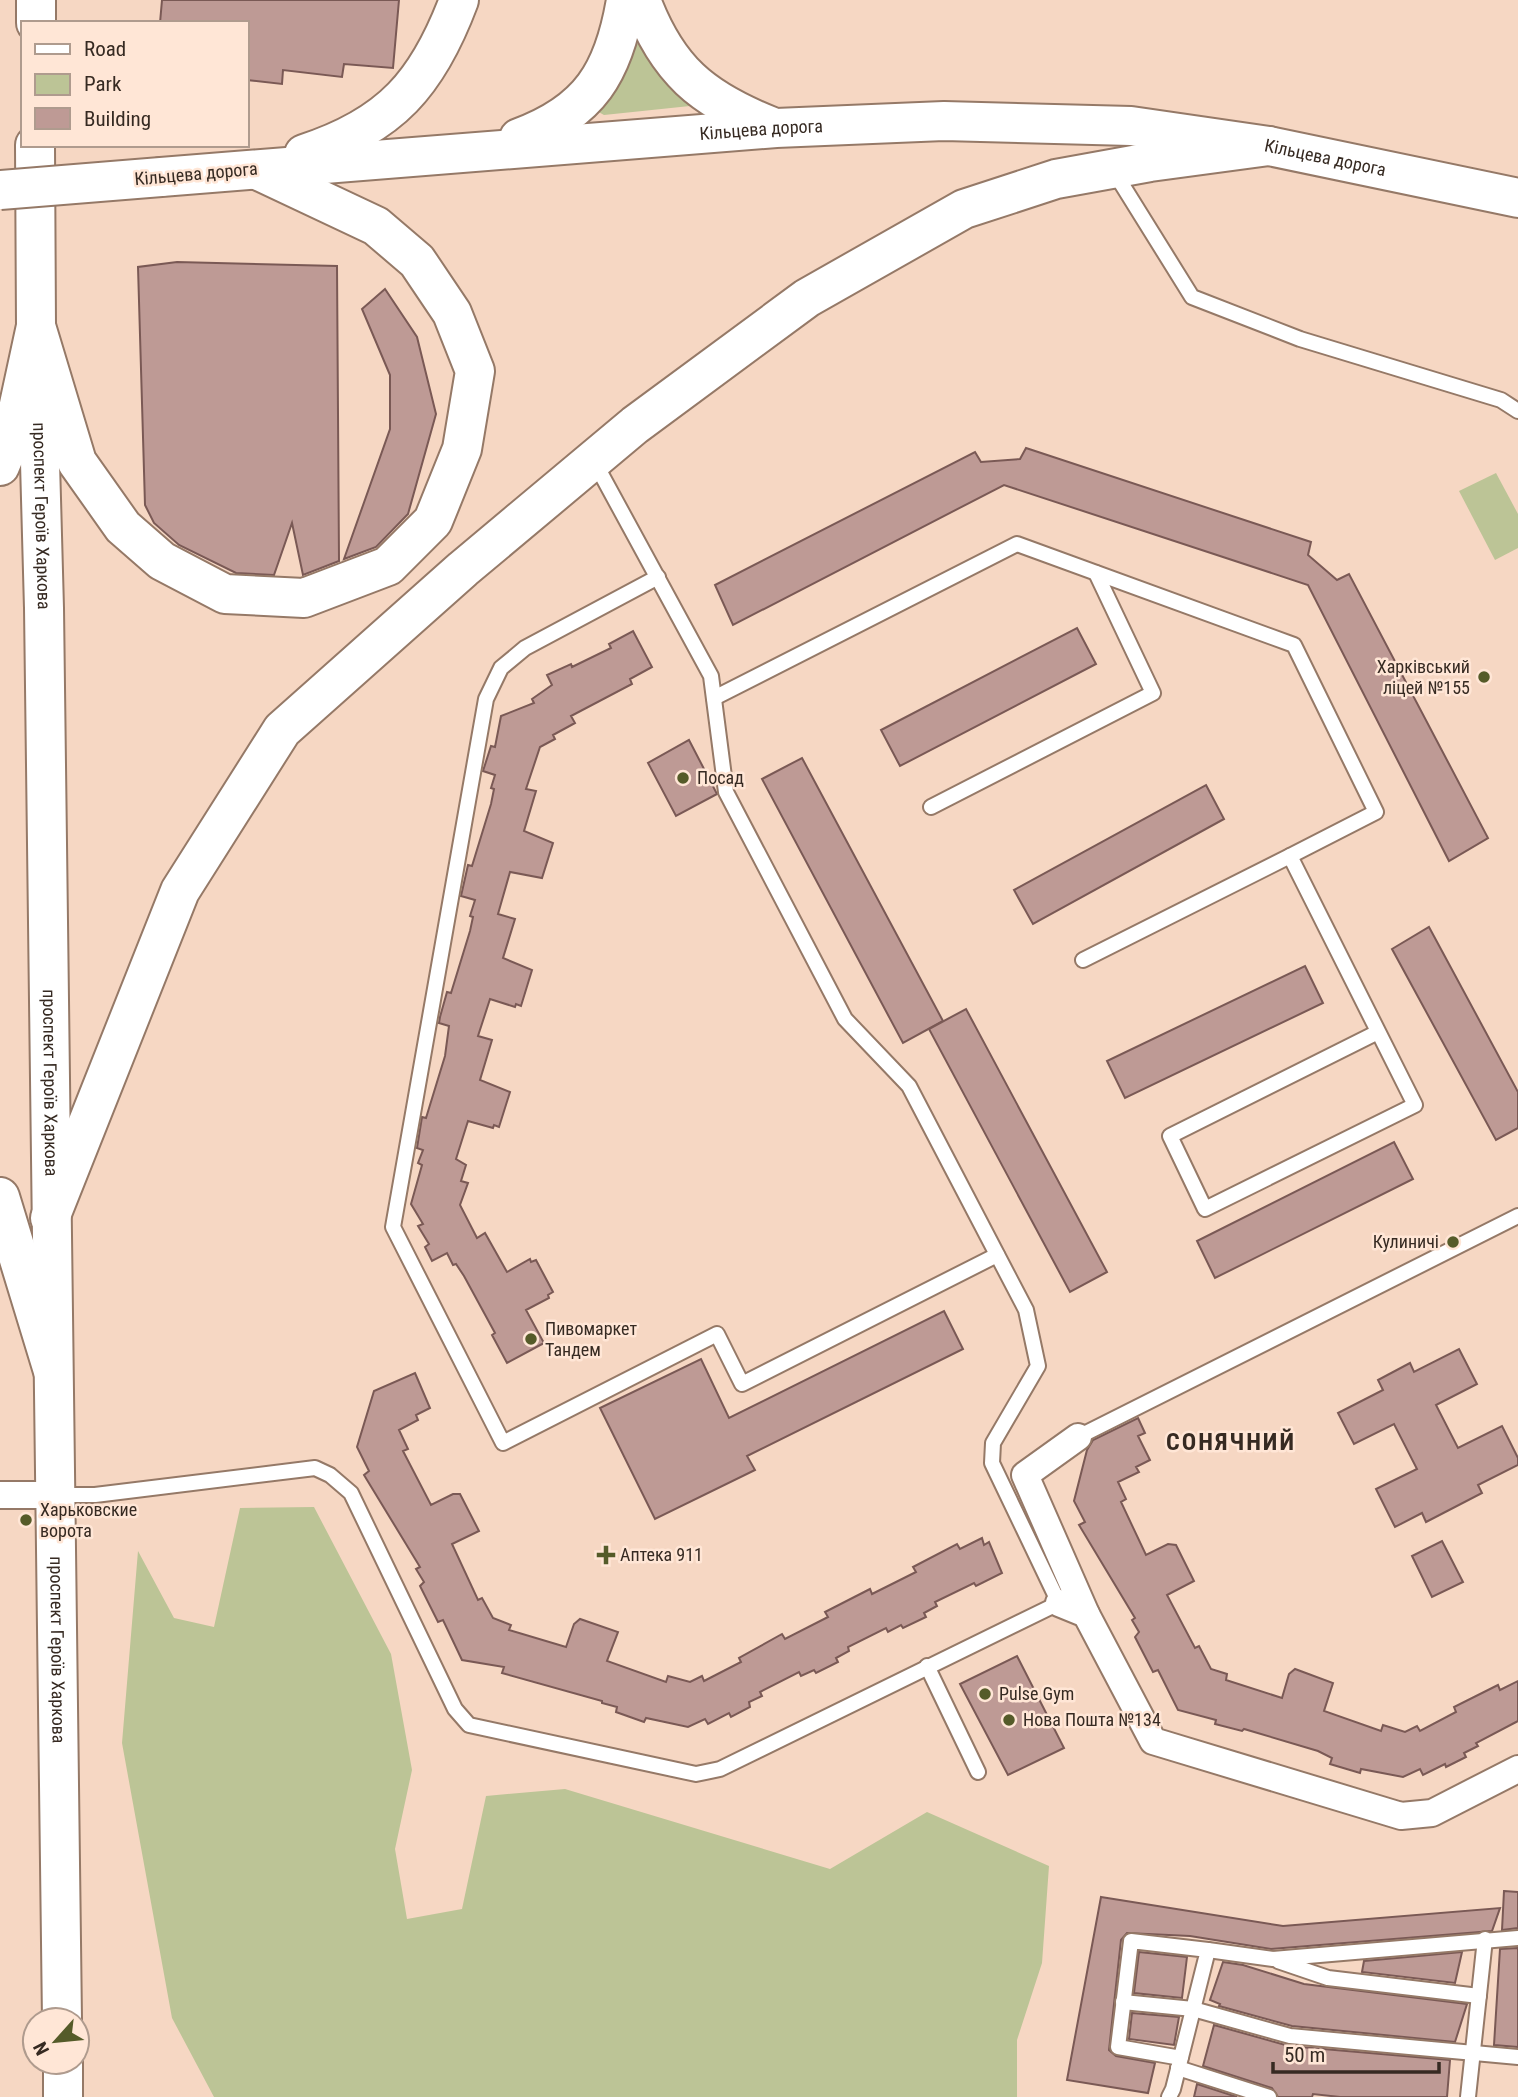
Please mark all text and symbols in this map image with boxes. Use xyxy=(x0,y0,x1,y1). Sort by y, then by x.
legend xyxy=(21,21,248,147)
text: Road xyxy=(84,37,126,61)
text: Park xyxy=(84,72,122,96)
text: Building xyxy=(84,107,151,131)
street label: Кільцева дорога xyxy=(699,115,823,144)
street label: Кільцева дорога xyxy=(1263,134,1388,180)
street label: Кільцева дорога xyxy=(133,158,258,189)
street label: проспект Героїв Харкова xyxy=(29,422,55,610)
place label: Харківський ліцей №155 xyxy=(1377,656,1470,698)
marker: Харківський ліцей №155 xyxy=(1476,669,1492,685)
place label: Посад xyxy=(697,767,744,788)
marker: Посад xyxy=(675,770,691,786)
street label: проспект Героїв Харкова xyxy=(39,989,62,1177)
place label: Кулиничі xyxy=(1373,1231,1439,1252)
marker: Кулиничі xyxy=(1445,1234,1461,1250)
place label: Пивомаркет Тандем xyxy=(545,1318,637,1360)
marker: Пивомаркет Тандем xyxy=(523,1331,539,1347)
district label: СОНЯЧНИЙ xyxy=(1166,1428,1296,1456)
place label: Харьковские ворота xyxy=(40,1499,137,1541)
marker: Харьковские ворота xyxy=(18,1512,34,1528)
place label: Аптека 911 xyxy=(620,1544,703,1565)
marker: Аптека 911 xyxy=(598,1547,614,1563)
street label: проспект Героїв Харкова xyxy=(46,1556,69,1744)
place label: Pulse Gym xyxy=(999,1683,1074,1704)
marker: Pulse Gym xyxy=(977,1686,993,1702)
place label: Нова Пошта №134 xyxy=(1023,1709,1161,1730)
marker: Нова Пошта №134 xyxy=(1001,1712,1017,1728)
north arrow xyxy=(21,2006,91,2076)
scale bar xyxy=(1273,2030,1439,2074)
text: N xyxy=(28,2038,54,2059)
text: 50 m xyxy=(1284,2043,1325,2067)

